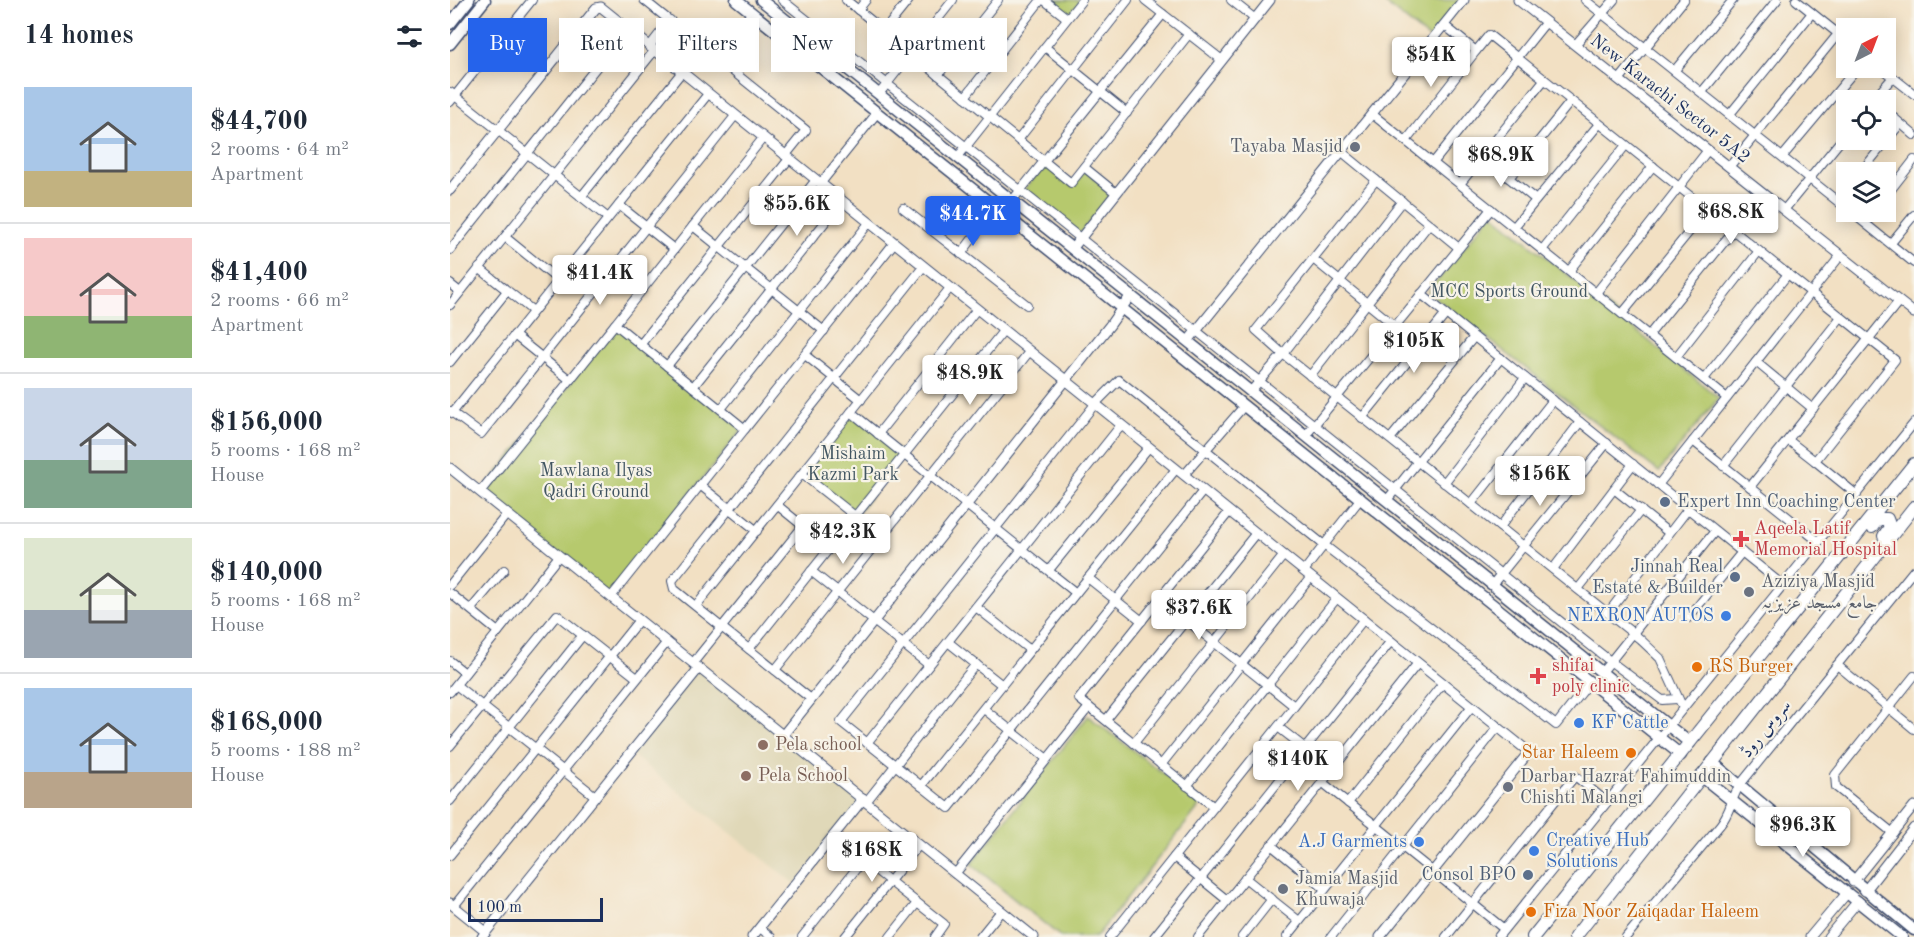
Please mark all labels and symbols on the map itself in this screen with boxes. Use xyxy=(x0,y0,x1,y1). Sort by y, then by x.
north arrow xyxy=(1836,18,1896,78)
street label: New Karachi Sector 5A2 xyxy=(1587,31,1753,167)
pin: $54K xyxy=(1395,37,1467,88)
pin: $68.9K xyxy=(1452,137,1550,188)
place label: Tayaba Masjid xyxy=(1230,138,1343,156)
marker: Tayaba Masjid xyxy=(1348,140,1362,154)
pin: $55.6K xyxy=(748,186,846,237)
pin: $68.8K xyxy=(1682,194,1780,245)
pin: $44.7K xyxy=(924,196,1022,247)
pin: $41.4K xyxy=(551,255,649,306)
park label: MCC Sports Ground xyxy=(1430,283,1588,301)
pin: $105K xyxy=(1372,323,1456,374)
pin: $48.9K xyxy=(921,355,1019,406)
park label: Mishaim Kazmi Park xyxy=(807,445,899,484)
pin: $156K xyxy=(1498,456,1582,507)
park label: Mawlana Ilyas Qadri Ground xyxy=(540,462,652,501)
place label: Expert Inn Coaching Center xyxy=(1677,493,1896,511)
marker: Expert Inn Coaching Center xyxy=(1658,495,1672,509)
pin: $42.3K xyxy=(794,514,892,565)
place label: Aqeela Latif Memorial Hospital xyxy=(1754,520,1897,559)
marker: Aqeela Latif Memorial Hospital xyxy=(1732,530,1750,548)
place label: Jinnah Real Estate & Builder xyxy=(1592,558,1724,597)
marker: Jinnah Real Estate & Builder xyxy=(1728,570,1742,584)
place label: Aziziya Masjid جامع مسجد عزیزیہ xyxy=(1761,573,1878,618)
marker: Aziziya Masjid جامع مسجد عزیزیہ xyxy=(1742,585,1756,599)
pin: $37.6K xyxy=(1150,590,1248,641)
place label: NEXRON AUTOS xyxy=(1567,607,1714,625)
marker: NEXRON AUTOS xyxy=(1719,609,1733,623)
place label: shifai poly clinic xyxy=(1552,657,1630,696)
place label: RS Burger xyxy=(1709,658,1793,676)
marker: RS Burger xyxy=(1690,660,1704,674)
marker: shifai poly clinic xyxy=(1529,667,1547,685)
street label: سروس روڈ xyxy=(1736,695,1796,763)
place label: KF Cattle xyxy=(1591,714,1669,732)
marker: KF Cattle xyxy=(1572,716,1586,730)
place label: Pela school xyxy=(775,736,862,754)
marker: Pela school xyxy=(756,738,770,752)
pin: $140K xyxy=(1256,741,1340,792)
place label: Star Haleem xyxy=(1521,744,1619,762)
marker: Star Haleem xyxy=(1624,746,1638,760)
place label: Pela School xyxy=(758,767,848,785)
place label: Darbar Hazrat Fahimuddin Chishti Malangi xyxy=(1520,768,1732,807)
marker: Pela School xyxy=(739,769,753,783)
marker: Darbar Hazrat Fahimuddin Chishti Malangi xyxy=(1501,780,1515,794)
pin: $96.3K xyxy=(1754,807,1852,858)
pin: $168K xyxy=(830,832,914,883)
place label: Creative Hub Solutions xyxy=(1546,832,1649,871)
place label: A.J Garments xyxy=(1298,833,1407,851)
marker: A.J Garments xyxy=(1412,835,1426,849)
marker: Creative Hub Solutions xyxy=(1527,844,1541,858)
place label: Consol BPO xyxy=(1421,866,1516,884)
marker: Consol BPO xyxy=(1521,868,1535,882)
place label: Jamia Masjid Khuwaja xyxy=(1295,870,1399,909)
marker: Jamia Masjid Khuwaja xyxy=(1276,882,1290,896)
scale bar xyxy=(468,895,603,922)
place label: Fiza Noor Zaiqadar Haleem xyxy=(1543,903,1759,921)
marker: Fiza Noor Zaiqadar Haleem xyxy=(1524,905,1538,919)

